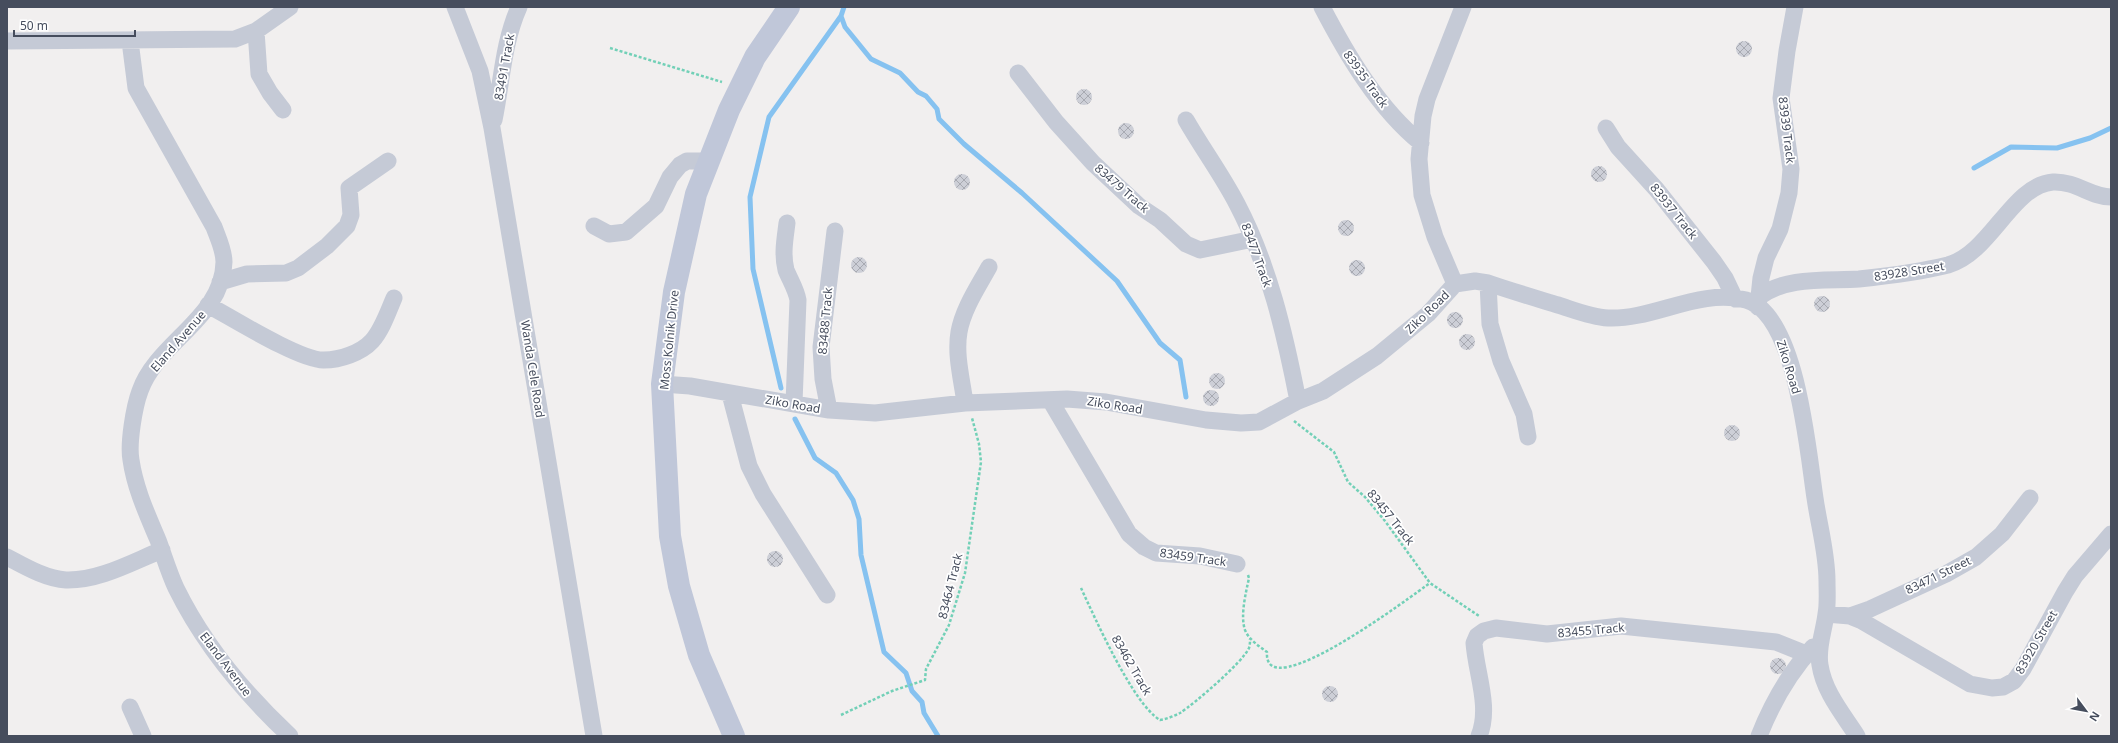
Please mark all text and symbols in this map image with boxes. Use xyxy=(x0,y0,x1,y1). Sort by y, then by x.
scale bar xyxy=(14,12,135,38)
text: 50 m xyxy=(20,17,48,34)
street label: 83491 Track xyxy=(490,32,518,102)
street label: 83935 Track xyxy=(1339,47,1393,112)
street label: 83939 Track xyxy=(1774,96,1800,165)
street label: 83479 Track xyxy=(1091,160,1153,217)
street label: 83937 Track xyxy=(1646,180,1702,243)
street label: 83477 Track xyxy=(1238,221,1277,290)
street label: 83928 Street xyxy=(1873,257,1946,285)
street label: 83488 Track xyxy=(814,286,836,355)
street label: Ziko Road xyxy=(1401,287,1453,337)
street label: Moss Kolnik Drive xyxy=(655,289,683,391)
street label: Eland Avenue xyxy=(146,306,210,375)
street label: Wanda Cele Road xyxy=(517,319,549,419)
street label: Ziko Road xyxy=(1773,338,1805,396)
street label: Ziko Road xyxy=(764,391,822,417)
street label: Ziko Road xyxy=(1086,392,1144,418)
street label: 83457 Track xyxy=(1363,486,1419,549)
street label: 83459 Track xyxy=(1159,544,1228,570)
street label: 83464 Track xyxy=(934,551,967,621)
street label: 83471 Street xyxy=(1902,552,1974,598)
street label: 83920 Street xyxy=(2011,606,2061,677)
street label: 83455 Track xyxy=(1557,619,1626,641)
street label: Eland Avenue xyxy=(196,628,256,700)
street label: 83462 Track xyxy=(1108,632,1156,699)
north arrow xyxy=(2066,691,2106,731)
text: N xyxy=(2086,709,2104,724)

